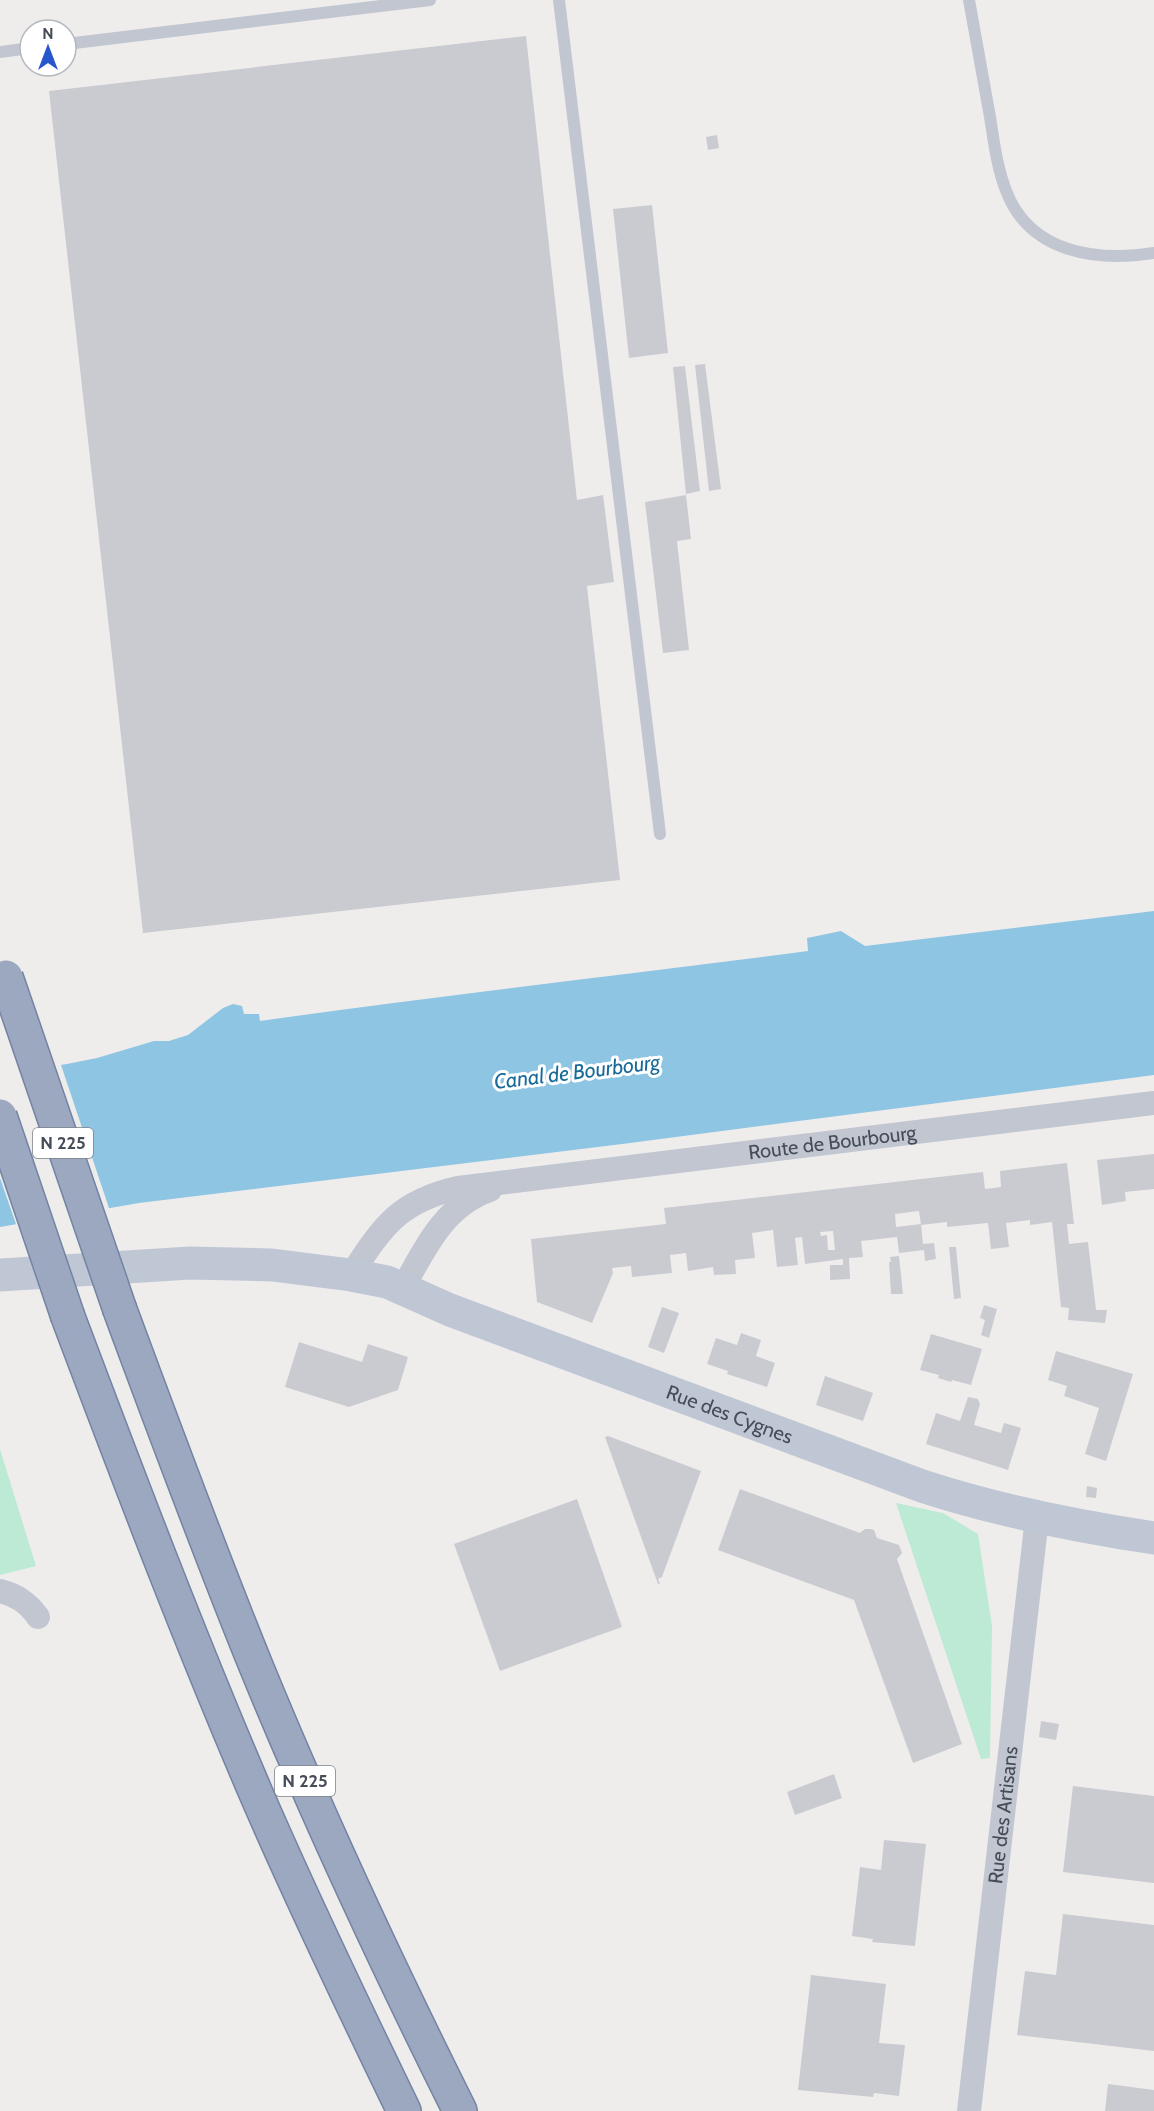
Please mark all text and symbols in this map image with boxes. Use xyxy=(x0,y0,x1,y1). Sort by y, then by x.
north arrow xyxy=(18,18,78,78)
text: N xyxy=(42,24,54,43)
water label: Canal de Bourbourg xyxy=(493,1049,663,1094)
street label: Route de Bourbourg xyxy=(747,1120,919,1164)
road number: N 225 xyxy=(33,1128,93,1158)
street label: Rue des Cygnes xyxy=(663,1380,796,1449)
street label: Rue des Artisans xyxy=(983,1745,1023,1885)
road number: N 225 xyxy=(275,1766,335,1796)

